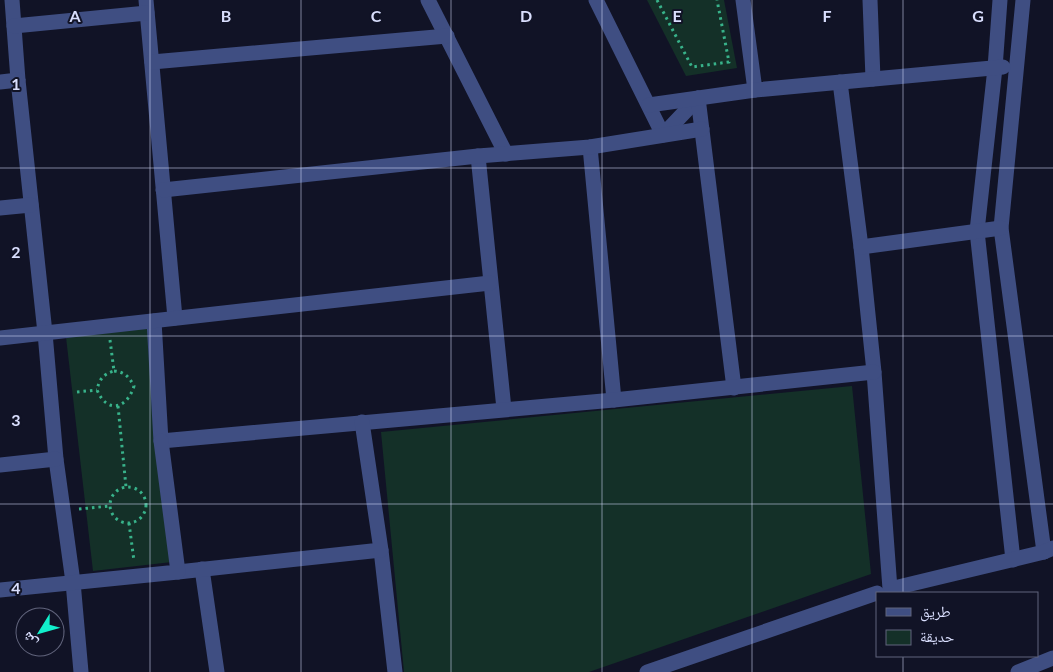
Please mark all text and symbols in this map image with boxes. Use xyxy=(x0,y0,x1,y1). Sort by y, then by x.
text: A xyxy=(68,6,81,25)
text: B xyxy=(221,6,231,25)
text: C xyxy=(371,6,382,25)
text: D xyxy=(520,6,532,25)
text: E xyxy=(672,6,682,25)
text: F xyxy=(822,6,832,25)
text: G xyxy=(972,6,984,25)
text: 1 xyxy=(11,74,21,93)
text: 2 xyxy=(11,242,21,261)
text: 3 xyxy=(11,410,21,429)
text: 4 xyxy=(11,578,21,597)
legend xyxy=(876,592,1038,657)
text: طريق xyxy=(920,602,951,622)
north arrow xyxy=(15,607,65,657)
text: حديقة xyxy=(920,627,955,645)
text: ش xyxy=(18,628,41,651)

